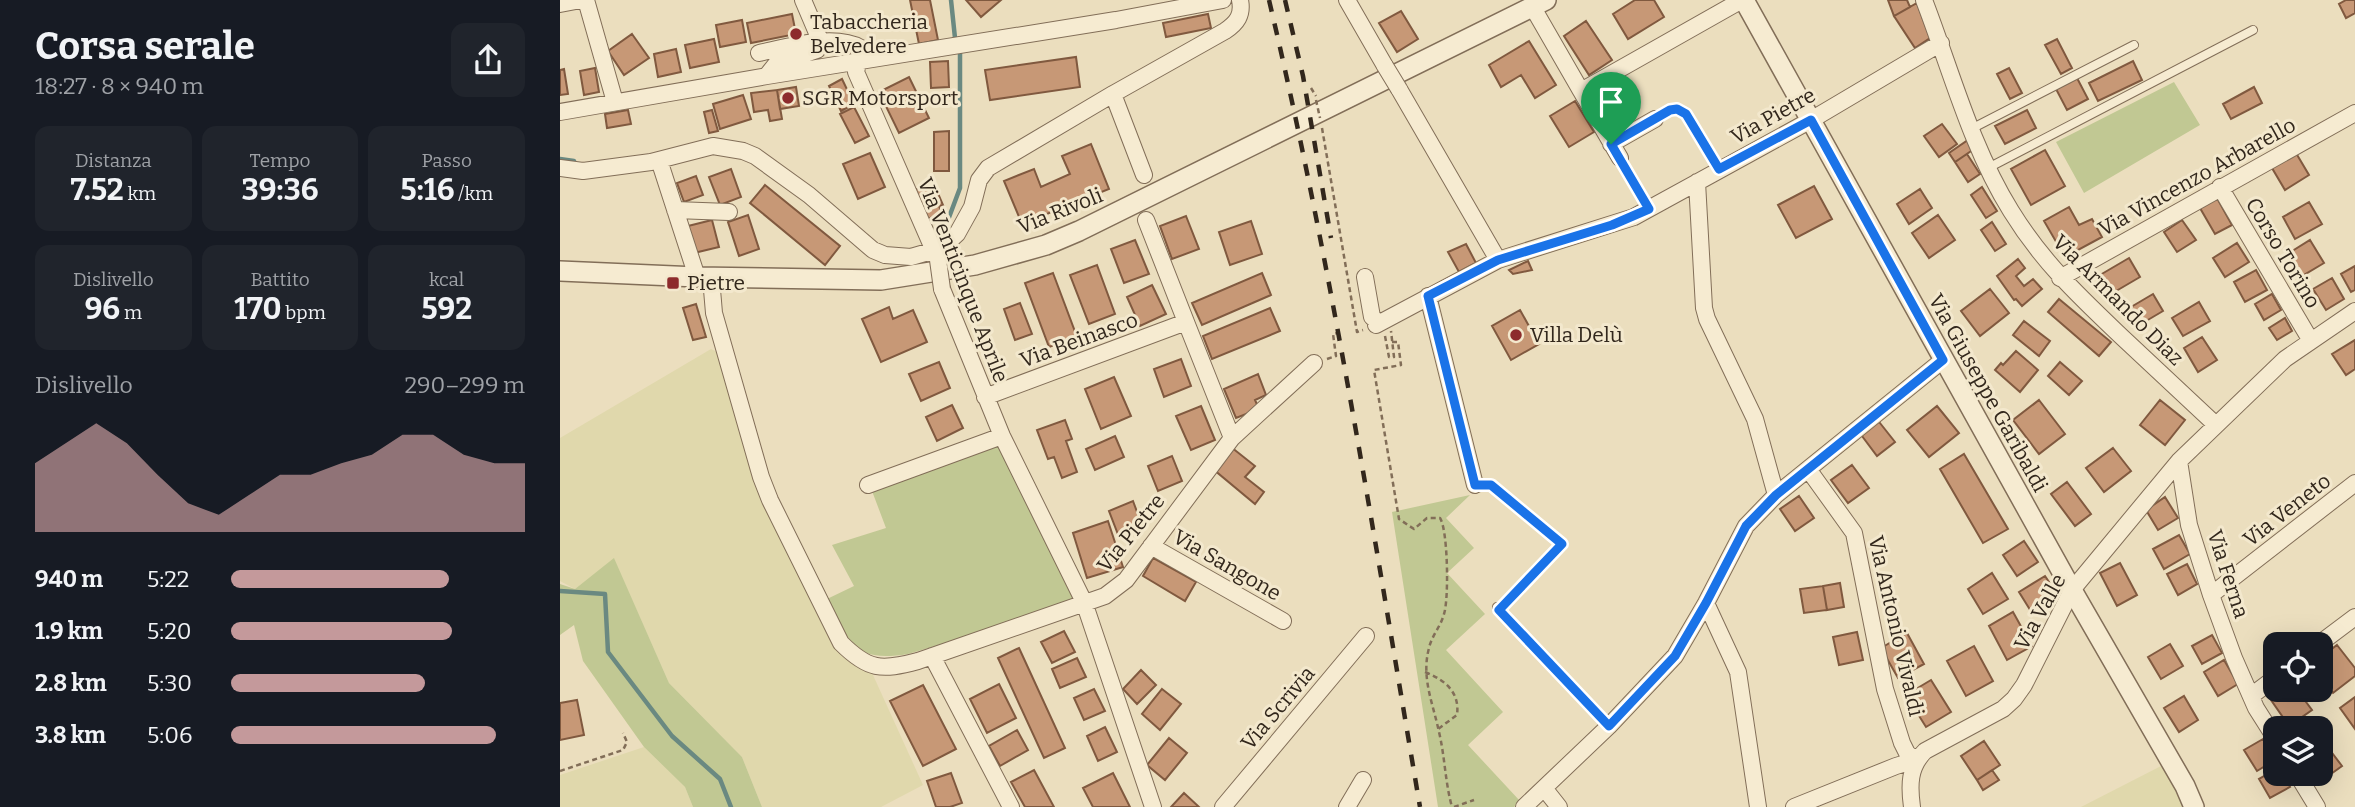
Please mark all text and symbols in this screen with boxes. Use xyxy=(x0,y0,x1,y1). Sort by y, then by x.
place label: Tabaccheria Belvedere xyxy=(810,9,929,59)
text: Corsa serale xyxy=(35,23,255,69)
button: share xyxy=(451,23,525,97)
marker: Tabaccheria Belvedere xyxy=(788,26,804,42)
text: 18:27 · 8 × 940 m xyxy=(35,72,204,100)
pin xyxy=(1581,72,1641,144)
street label: Via Pietre xyxy=(1726,82,1820,150)
icon: arrive xyxy=(1592,83,1630,121)
place label: SGR Motorsport xyxy=(802,85,959,111)
marker: SGR Motorsport xyxy=(780,90,796,106)
street label: Via Vincenzo Arbarello xyxy=(2094,112,2300,242)
text: Distanza xyxy=(75,149,152,172)
text: Tempo xyxy=(250,149,310,172)
text: Passo xyxy=(421,149,472,172)
text: 7.52 xyxy=(71,172,124,208)
text: 39:36 xyxy=(241,172,319,208)
text: 5:16 xyxy=(400,172,454,208)
street label: Via Venticinque Aprile xyxy=(912,174,1014,386)
text: km xyxy=(124,182,156,205)
text: /km xyxy=(454,182,493,205)
street label: Via Rivoli xyxy=(1014,182,1106,240)
street label: Corso Torino xyxy=(2240,193,2326,313)
street label: Via Armando Diaz xyxy=(2047,229,2189,371)
text: Dislivello xyxy=(73,268,154,291)
text: Battito xyxy=(250,268,310,291)
text: kcal xyxy=(429,268,464,291)
place label: Pietre xyxy=(687,270,745,296)
marker: Pietre xyxy=(665,275,681,291)
street label: Via Giuseppe Garibaldi xyxy=(1923,289,2053,497)
text: 96 xyxy=(85,291,120,327)
text: 170 xyxy=(234,291,282,327)
text: 592 xyxy=(421,291,472,327)
text: m xyxy=(120,301,142,324)
text: bpm xyxy=(282,301,326,324)
street label: Via Beinasco xyxy=(1016,307,1142,373)
place label: Villa Delù xyxy=(1530,322,1623,348)
marker: Villa Delù xyxy=(1508,327,1524,343)
text: Dislivello xyxy=(35,371,133,399)
text: 290–299 m xyxy=(404,371,525,399)
street label: Via Veneto xyxy=(2238,468,2336,552)
street label: Via Pietre xyxy=(1092,489,1170,577)
street label: Via Sangone xyxy=(1168,524,1286,606)
street label: Via Ferna xyxy=(2202,527,2255,622)
street label: Via Antonio Vivaldi xyxy=(1863,533,1929,719)
text: 940 m xyxy=(35,565,103,593)
text: 5:22 xyxy=(147,565,189,593)
street label: Via Valle xyxy=(2008,569,2072,655)
text: 1.9 km xyxy=(35,617,103,645)
text: 5:20 xyxy=(147,617,191,645)
map controls xyxy=(2263,632,2333,786)
button: locate xyxy=(2263,632,2333,702)
street label: Via Scrivia xyxy=(1235,660,1321,755)
text: 2.8 km xyxy=(35,669,107,697)
text: 5:30 xyxy=(147,669,192,697)
button: layers xyxy=(2263,716,2333,786)
text: 3.8 km xyxy=(35,721,106,749)
text: 5:06 xyxy=(147,721,192,749)

